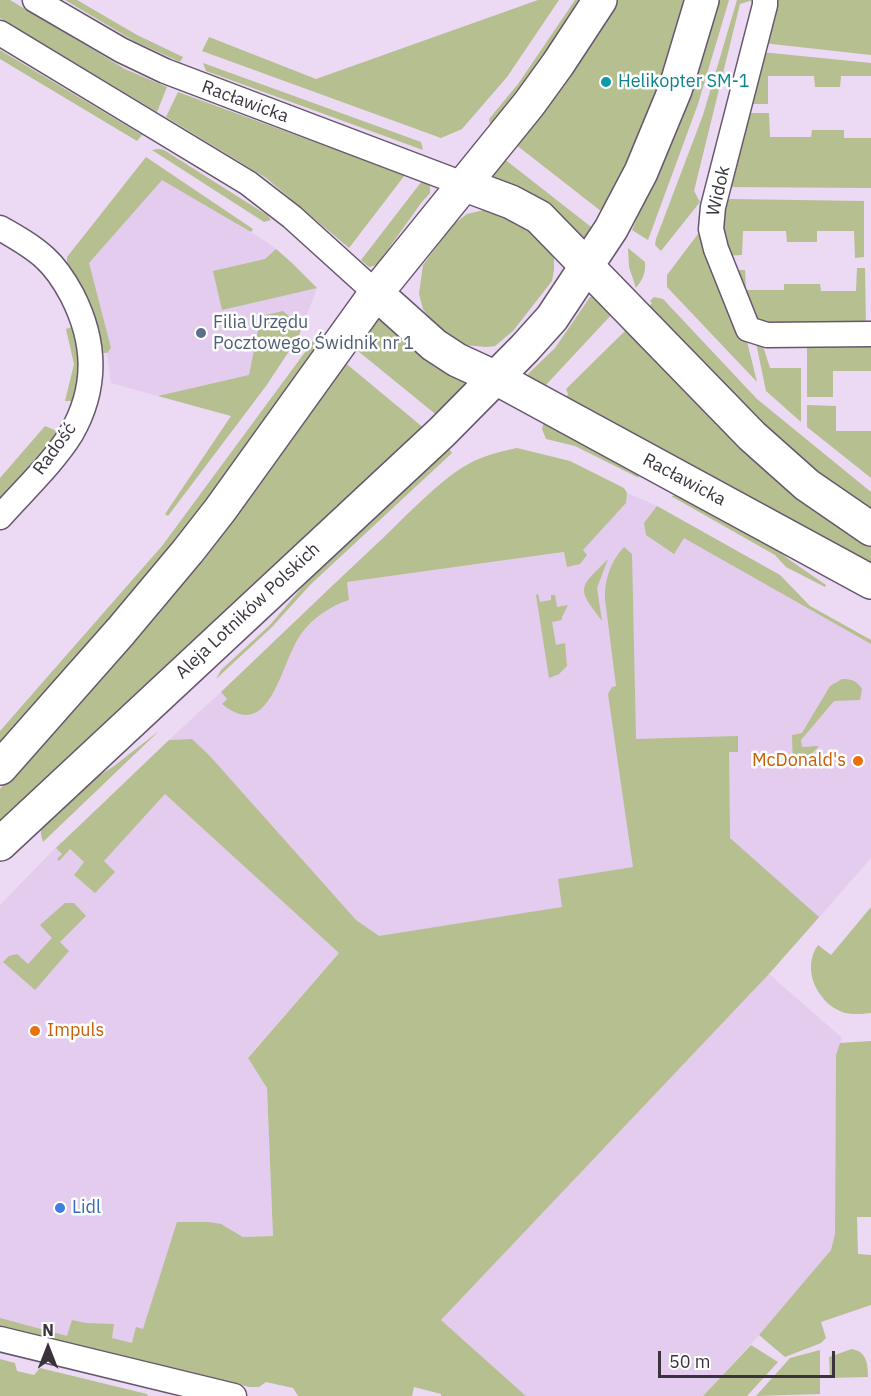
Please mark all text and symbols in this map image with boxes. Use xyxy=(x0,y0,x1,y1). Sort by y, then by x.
place label: Helikopter SM-1 xyxy=(618,71,750,93)
marker: Helikopter SM-1 xyxy=(599,75,613,89)
street label: Racławicka xyxy=(199,76,291,128)
street label: Widok xyxy=(703,164,735,218)
place label: Filia Urzędu Pocztowego Świdnik nr 1 xyxy=(213,312,414,354)
marker: Filia Urzędu Pocztowego Świdnik nr 1 xyxy=(194,326,208,340)
street label: Radość xyxy=(29,419,81,479)
street label: Racławicka xyxy=(639,449,729,511)
street label: Aleja Lotników Polskich xyxy=(171,539,325,683)
place label: McDonald's xyxy=(752,750,846,772)
marker: McDonald's xyxy=(851,754,865,768)
place label: Impuls xyxy=(47,1020,104,1042)
marker: Impuls xyxy=(28,1024,42,1038)
place label: Lidl xyxy=(72,1197,101,1219)
marker: Lidl xyxy=(53,1201,67,1215)
north arrow xyxy=(18,1318,78,1378)
text: N xyxy=(42,1320,54,1340)
scale bar xyxy=(661,1339,838,1377)
text: 50 m xyxy=(669,1350,711,1373)

